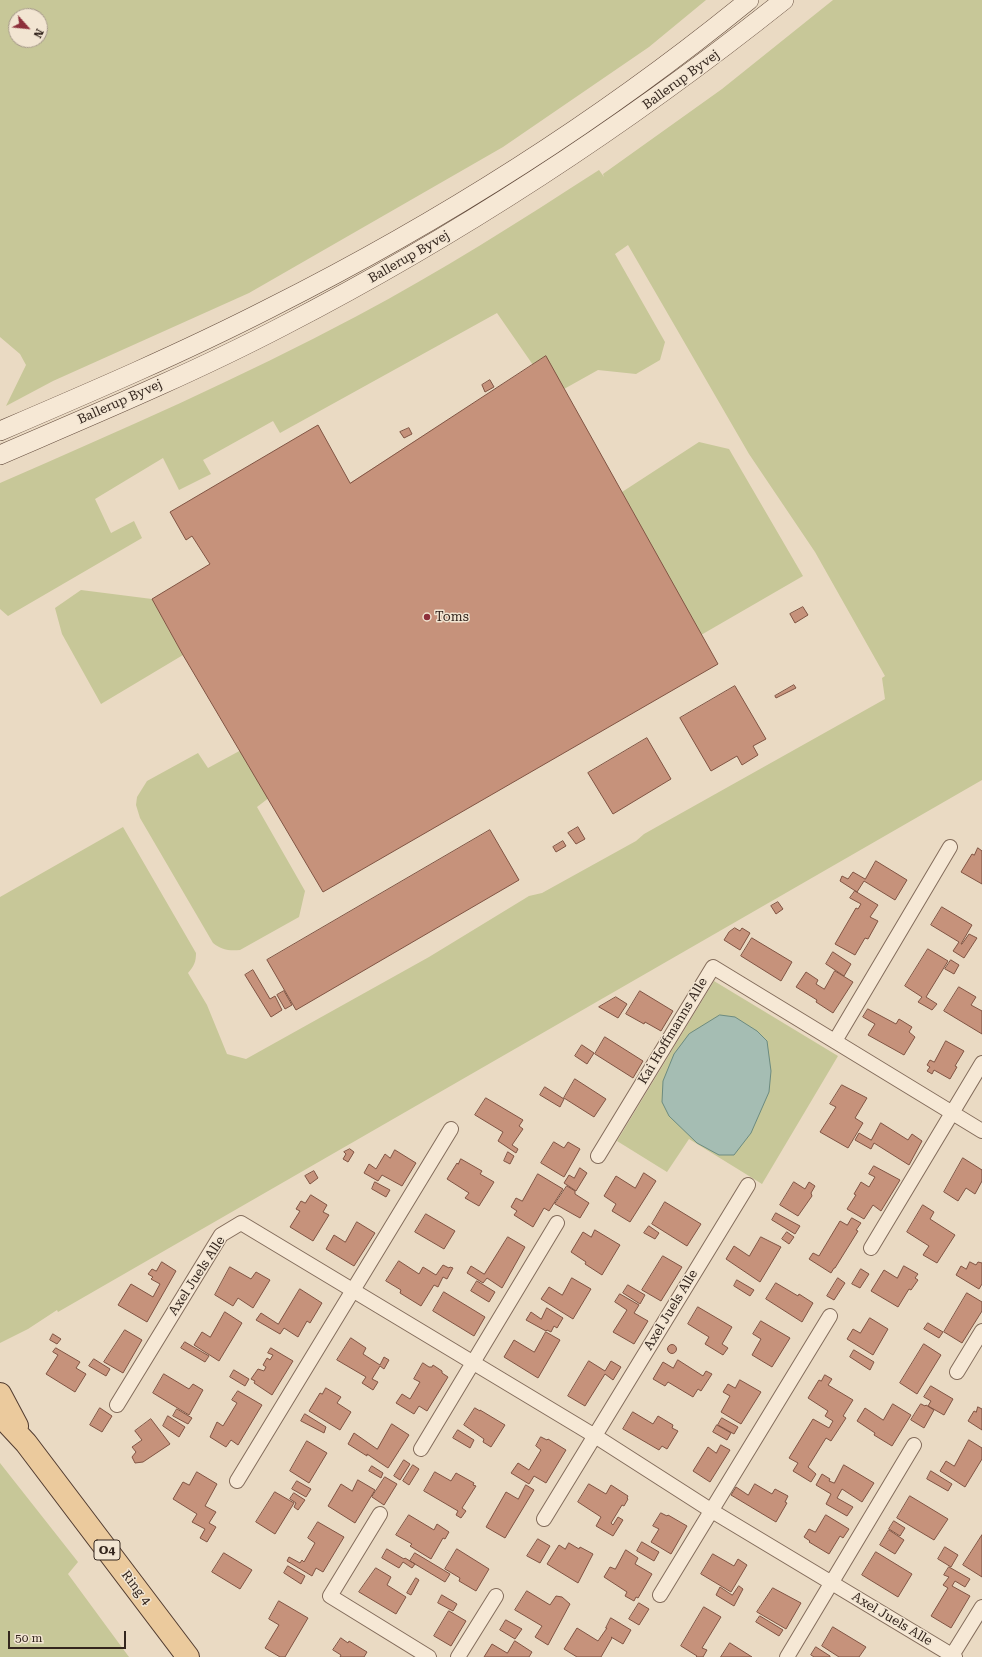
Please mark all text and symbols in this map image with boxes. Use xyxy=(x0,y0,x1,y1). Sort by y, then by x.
north arrow xyxy=(8,8,48,48)
text: N xyxy=(31,26,46,40)
street label: Ballerup Byvej xyxy=(640,47,722,113)
street label: Ballerup Byvej xyxy=(366,227,452,287)
street label: Ballerup Byvej xyxy=(75,376,165,428)
place label: Toms xyxy=(435,609,469,625)
marker: Toms xyxy=(422,612,432,622)
street label: Kai Hoffmanns Alle xyxy=(635,975,711,1087)
street label: Axel Juels Alle xyxy=(166,1233,228,1319)
street label: Axel Juels Alle xyxy=(641,1267,701,1353)
road number: O4 xyxy=(94,1540,120,1560)
street label: Ring 4 xyxy=(118,1568,154,1608)
street label: Axel Juels Alle xyxy=(849,1589,935,1649)
scale bar xyxy=(10,1623,128,1649)
text: 50 m xyxy=(15,1631,42,1645)

